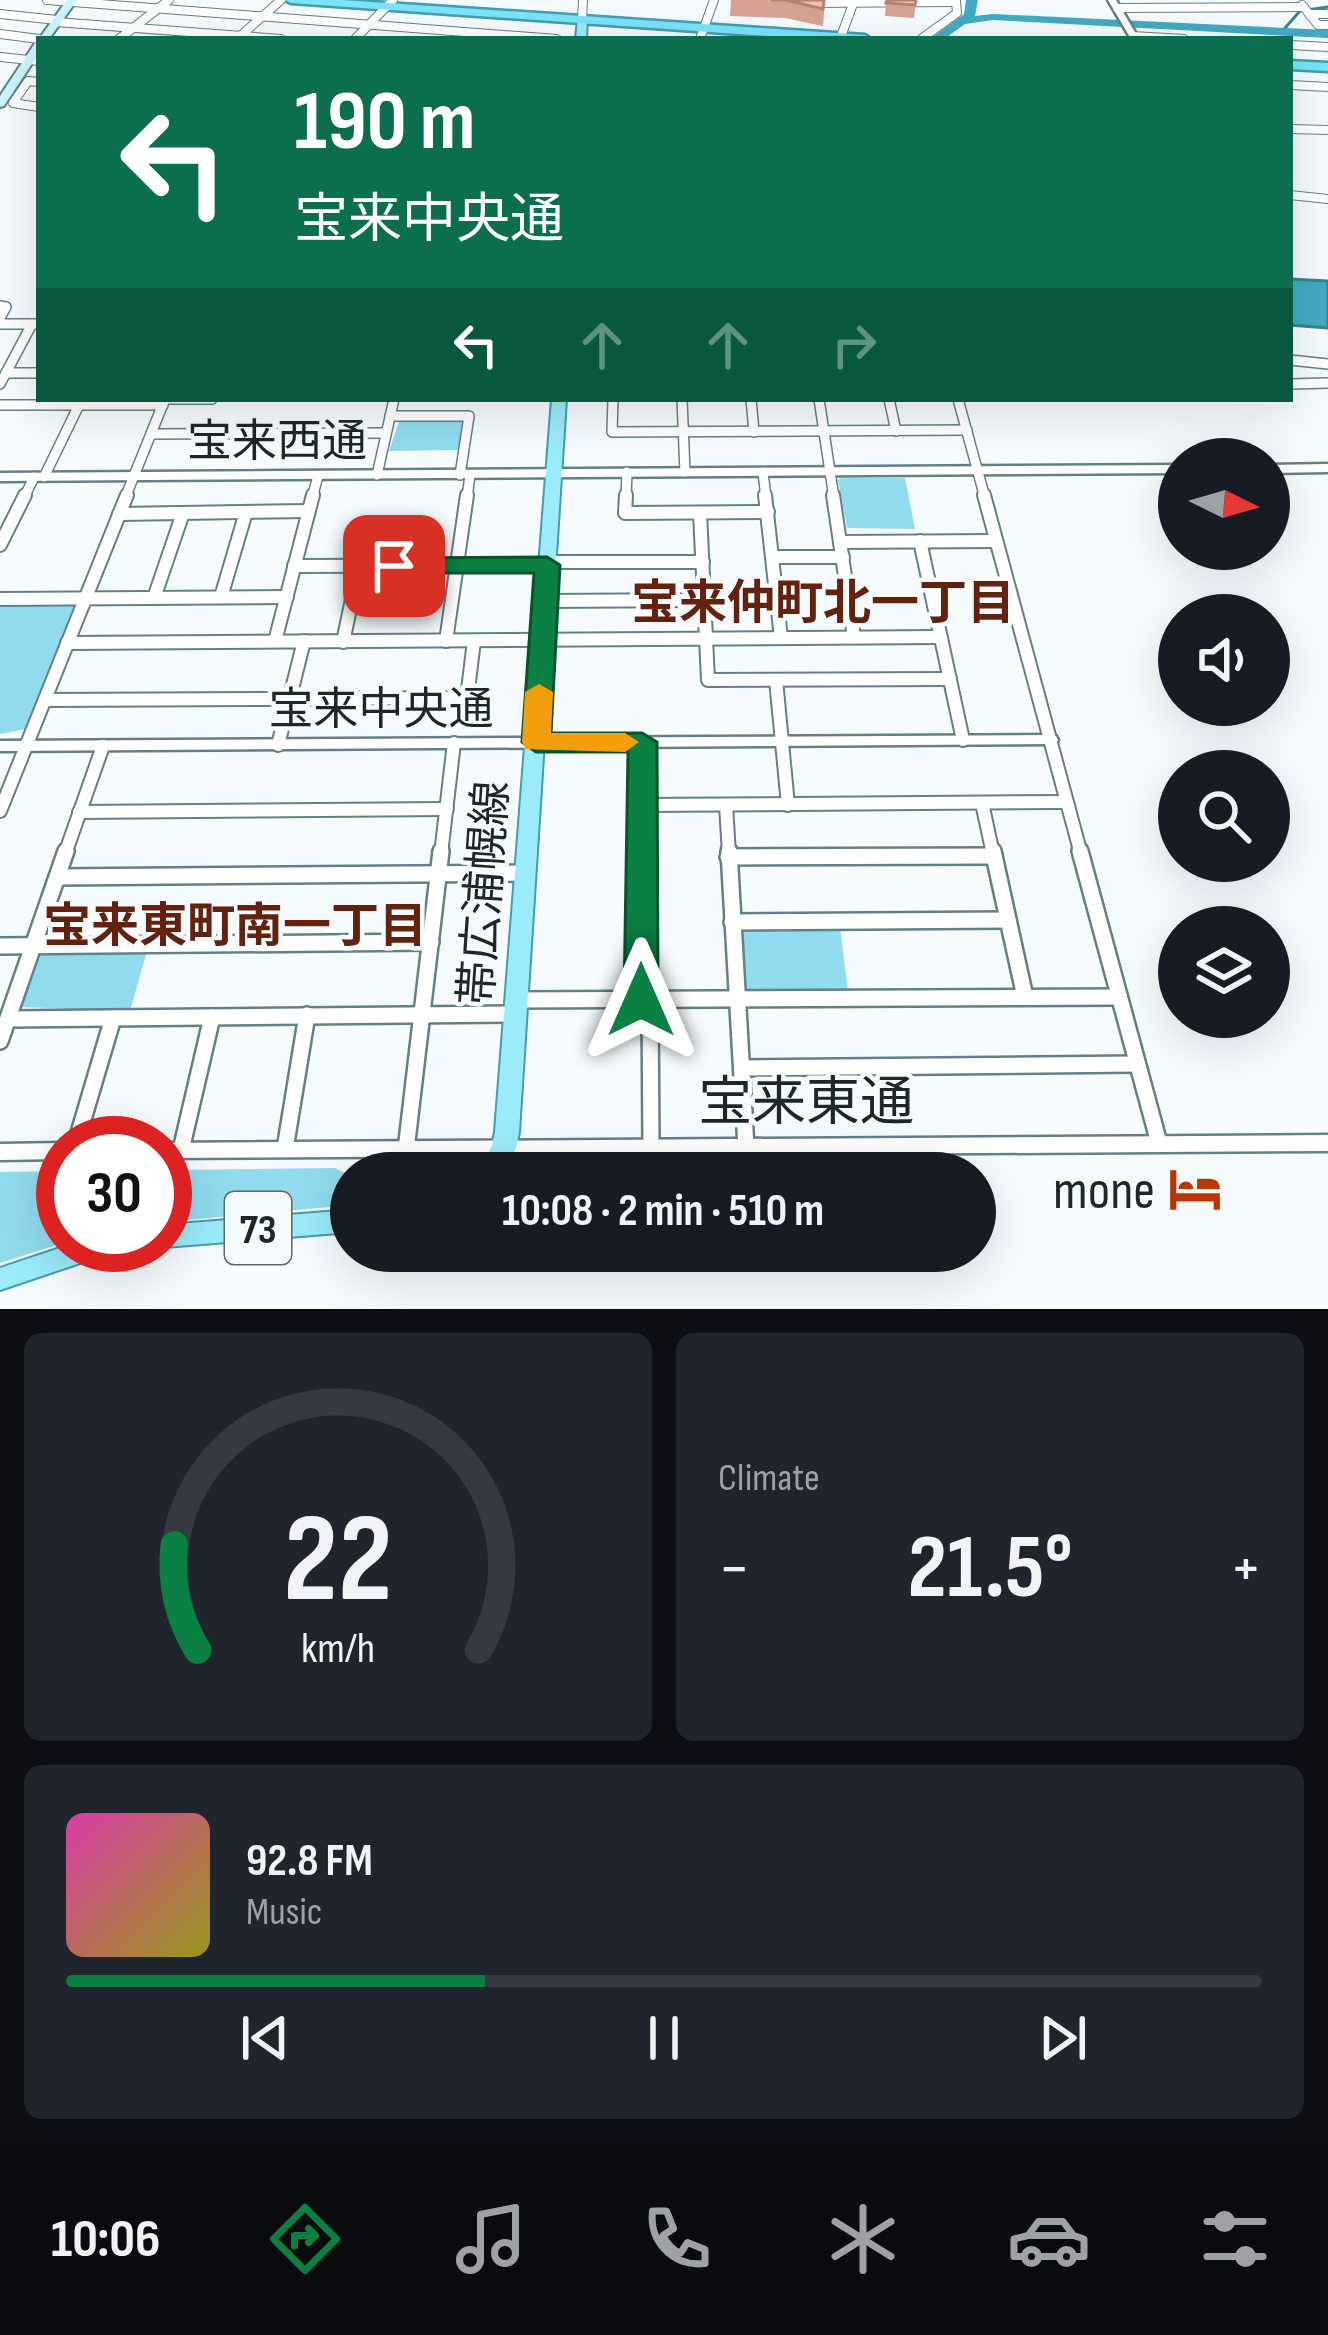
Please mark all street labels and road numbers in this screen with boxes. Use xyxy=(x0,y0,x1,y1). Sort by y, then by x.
street label: 宝来西通 xyxy=(187,415,367,470)
street label: 宝来中央通 xyxy=(268,683,494,738)
street label: 帯広浦幌線 xyxy=(450,779,521,1007)
street label: 宝来東通 xyxy=(698,1071,914,1136)
road number: 73 xyxy=(225,1192,291,1264)

